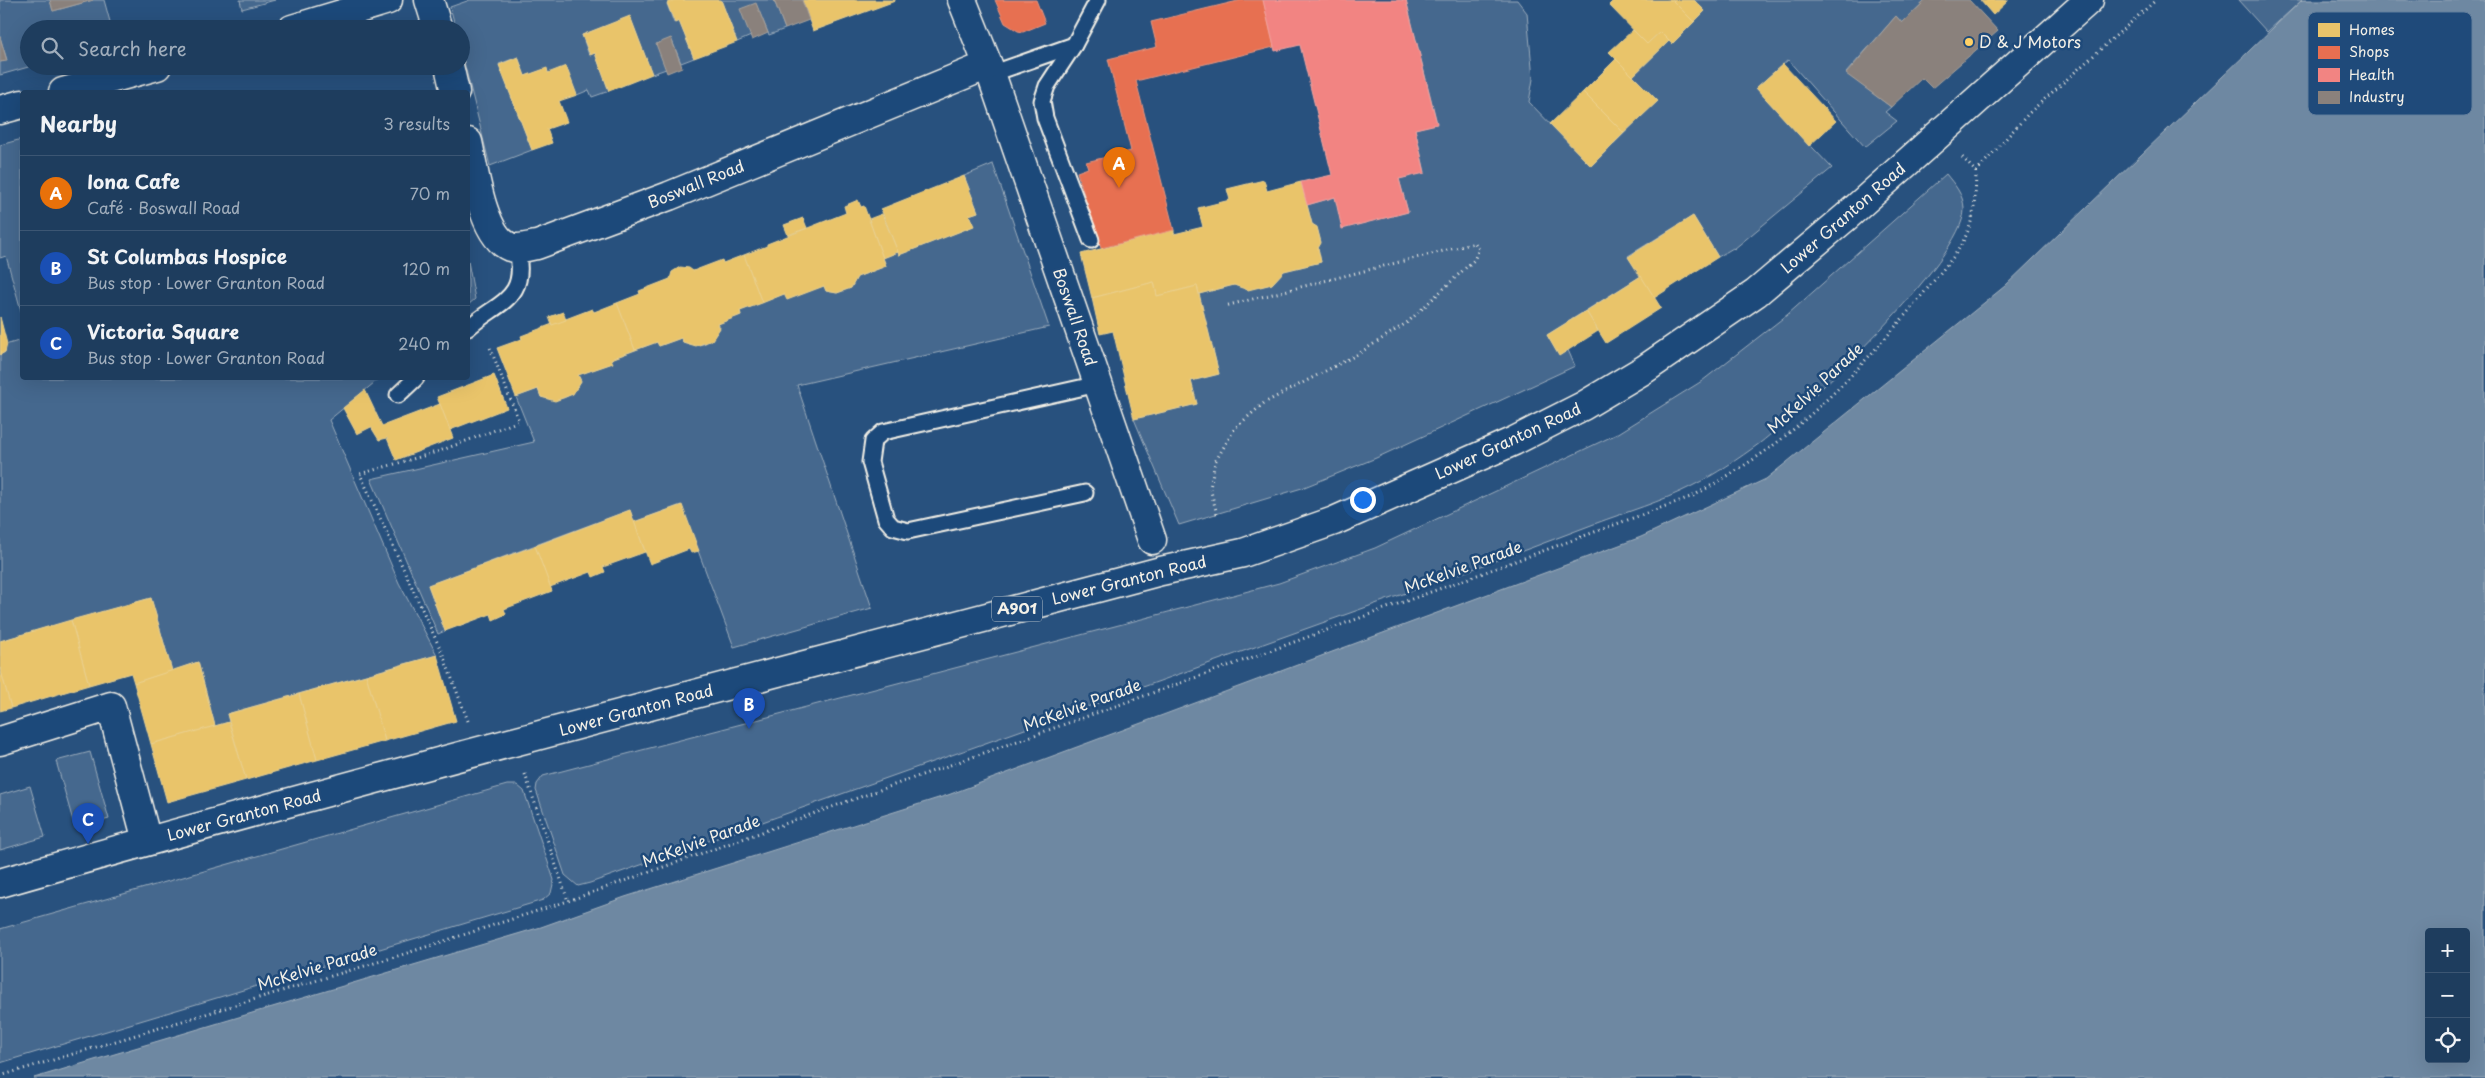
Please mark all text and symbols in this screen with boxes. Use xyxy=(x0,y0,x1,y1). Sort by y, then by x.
legend xyxy=(2308,12,2472,115)
text: Homes xyxy=(2349,19,2395,40)
search box xyxy=(20,20,470,75)
place label: D & J Motors xyxy=(1979,29,2081,53)
icon: search xyxy=(38,34,66,62)
text: Search here xyxy=(78,34,187,62)
marker: D & J Motors xyxy=(1963,36,1975,48)
text: Shops xyxy=(2349,41,2389,62)
text: Health xyxy=(2349,64,2395,85)
text: Industry xyxy=(2349,86,2404,107)
text: Nearby xyxy=(40,107,117,139)
text: 3 results xyxy=(383,111,450,135)
pin: A xyxy=(1103,147,1135,188)
street label: Boswall Road xyxy=(644,153,748,213)
street label: Lower Granton Road xyxy=(1775,156,1910,278)
text: Iona Cafe xyxy=(87,167,180,195)
text: A xyxy=(50,181,62,205)
text: 70 m xyxy=(410,181,450,205)
text: Café · Boswall Road xyxy=(87,195,240,219)
text: St Columbas Hospice xyxy=(87,242,287,270)
text: B xyxy=(51,256,61,280)
text: 120 m xyxy=(403,256,450,280)
street label: Boswall Road xyxy=(1048,264,1104,369)
text: Bus stop · Lower Granton Road xyxy=(87,270,325,294)
text: Victoria Square xyxy=(87,317,239,345)
text: C xyxy=(50,331,62,355)
text: 240 m xyxy=(398,331,450,355)
street label: McKelvie Parade xyxy=(1761,336,1868,438)
text: Bus stop · Lower Granton Road xyxy=(87,345,325,369)
street label: Lower Granton Road xyxy=(1431,396,1585,485)
your location xyxy=(1350,487,1376,513)
street label: McKelvie Parade xyxy=(1400,534,1525,599)
street label: Lower Granton Road xyxy=(1049,548,1209,610)
road number: A901 xyxy=(992,596,1042,622)
street label: McKelvie Parade xyxy=(1019,672,1144,737)
street label: Lower Granton Road xyxy=(556,677,716,741)
pin: B xyxy=(733,688,765,729)
street label: Lower Granton Road xyxy=(164,782,324,846)
pin: C xyxy=(72,803,104,844)
street label: McKelvie Parade xyxy=(638,808,763,873)
map controls xyxy=(2425,928,2470,1063)
button: + xyxy=(2425,928,2470,973)
street label: McKelvie Parade xyxy=(254,936,379,996)
button: − xyxy=(2425,973,2470,1018)
button: locate xyxy=(2425,1018,2470,1063)

